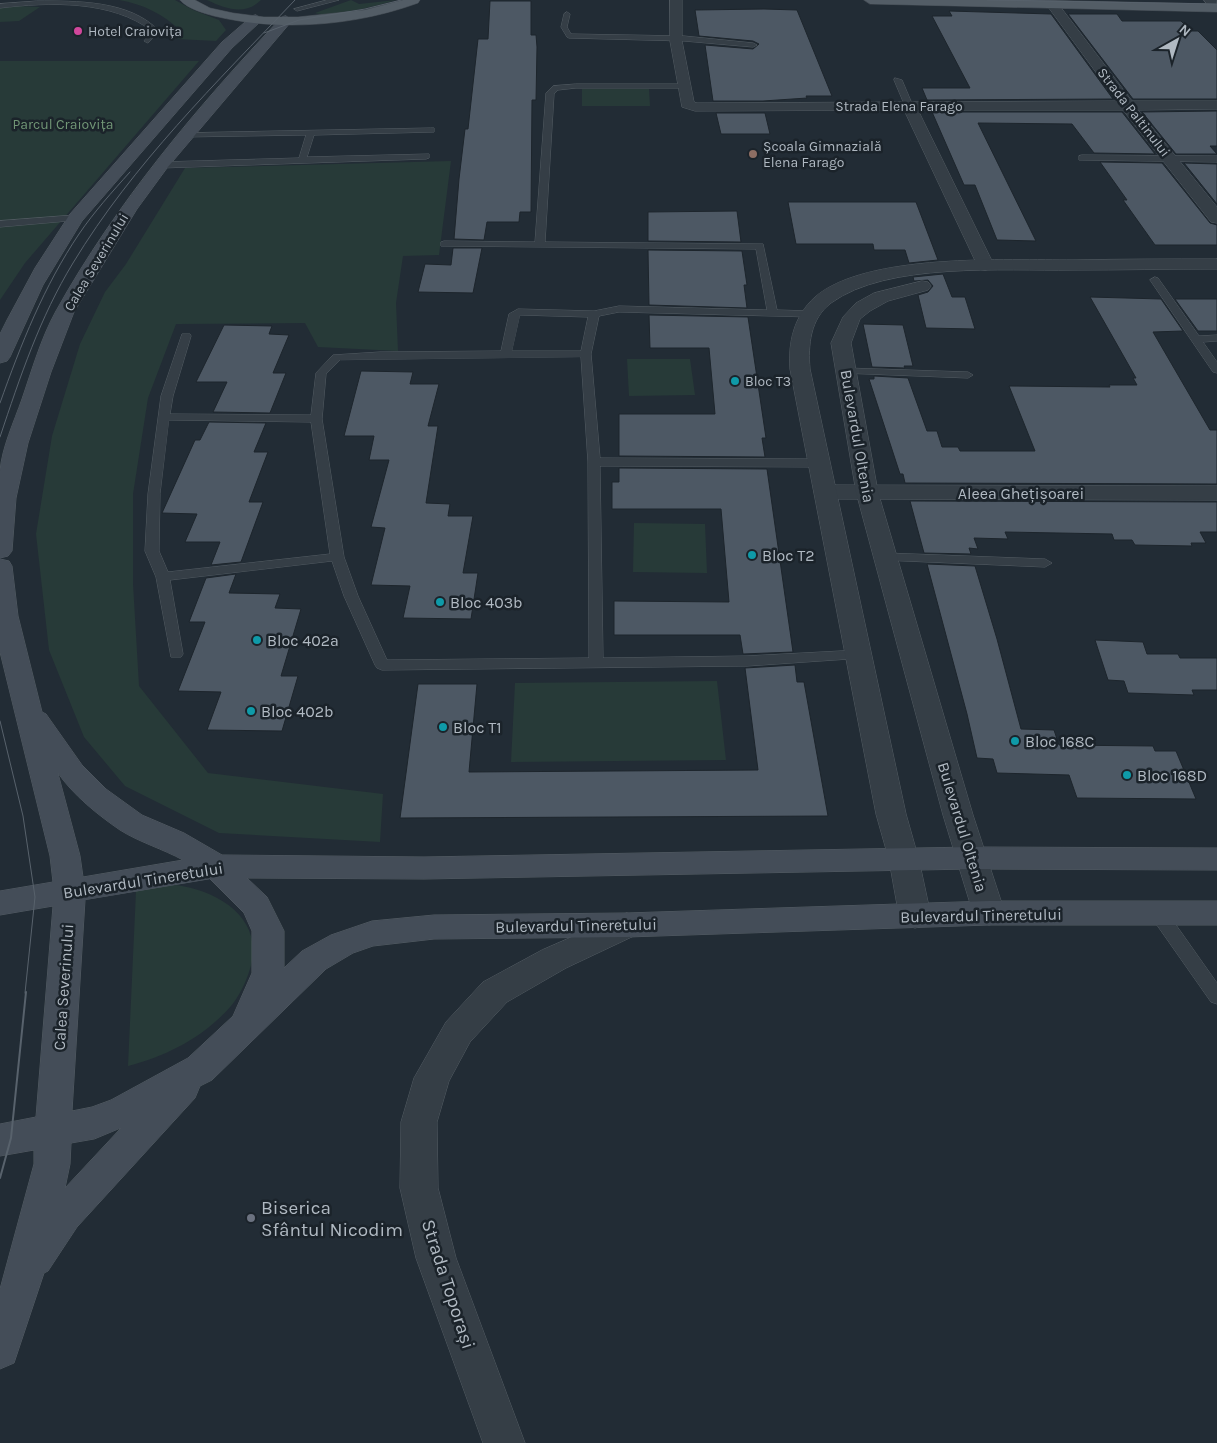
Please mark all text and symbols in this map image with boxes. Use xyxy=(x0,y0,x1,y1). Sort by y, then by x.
north arrow xyxy=(1152,15,1202,65)
text: N xyxy=(1176,21,1194,40)
place label: Hotel Craiovița xyxy=(88,23,182,40)
marker: Hotel Craiovița xyxy=(72,25,84,37)
street label: Strada Paltinului xyxy=(1094,64,1174,160)
street label: Strada Elena Farago xyxy=(835,98,963,115)
park label: Parcul Craiovița xyxy=(13,116,113,133)
place label: Școala Gimnazială Elena Farago xyxy=(763,138,882,171)
marker: Școala Gimnazială Elena Farago xyxy=(747,148,759,160)
street label: Calea Severinului xyxy=(61,210,132,314)
street label: Bulevardul Oltenia xyxy=(836,368,879,504)
place label: Bloc T3 xyxy=(745,373,791,390)
marker: Bloc T3 xyxy=(729,375,741,387)
street label: Aleea Ghețișoarei xyxy=(958,484,1084,503)
place label: Bloc T2 xyxy=(762,546,815,565)
marker: Bloc T2 xyxy=(746,549,758,561)
place label: Bloc 403b xyxy=(450,593,523,612)
marker: Bloc 403b xyxy=(434,596,446,608)
place label: Bloc 402a xyxy=(267,631,339,650)
marker: Bloc 402a xyxy=(251,634,263,646)
place label: Bloc 402b xyxy=(261,702,333,721)
marker: Bloc 402b xyxy=(245,705,257,717)
place label: Bloc T1 xyxy=(453,718,502,737)
marker: Bloc T1 xyxy=(437,721,449,733)
place label: Bloc 168C xyxy=(1025,732,1095,751)
marker: Bloc 168C xyxy=(1009,735,1021,747)
street label: Bulevardul Oltenia xyxy=(934,760,991,894)
place label: Bloc 168D xyxy=(1137,766,1207,785)
marker: Bloc 168D xyxy=(1121,769,1133,781)
street label: Bulevardul Tineretului xyxy=(62,858,224,903)
street label: Bulevardul Tineretului xyxy=(900,905,1062,926)
street label: Bulevardul Tineretului xyxy=(495,915,657,936)
street label: Calea Severinului xyxy=(50,923,77,1051)
place label: Biserica Sfântul Nicodim xyxy=(261,1197,403,1241)
marker: Biserica Sfântul Nicodim xyxy=(245,1212,257,1224)
street label: Strada Toporași xyxy=(417,1217,479,1352)

